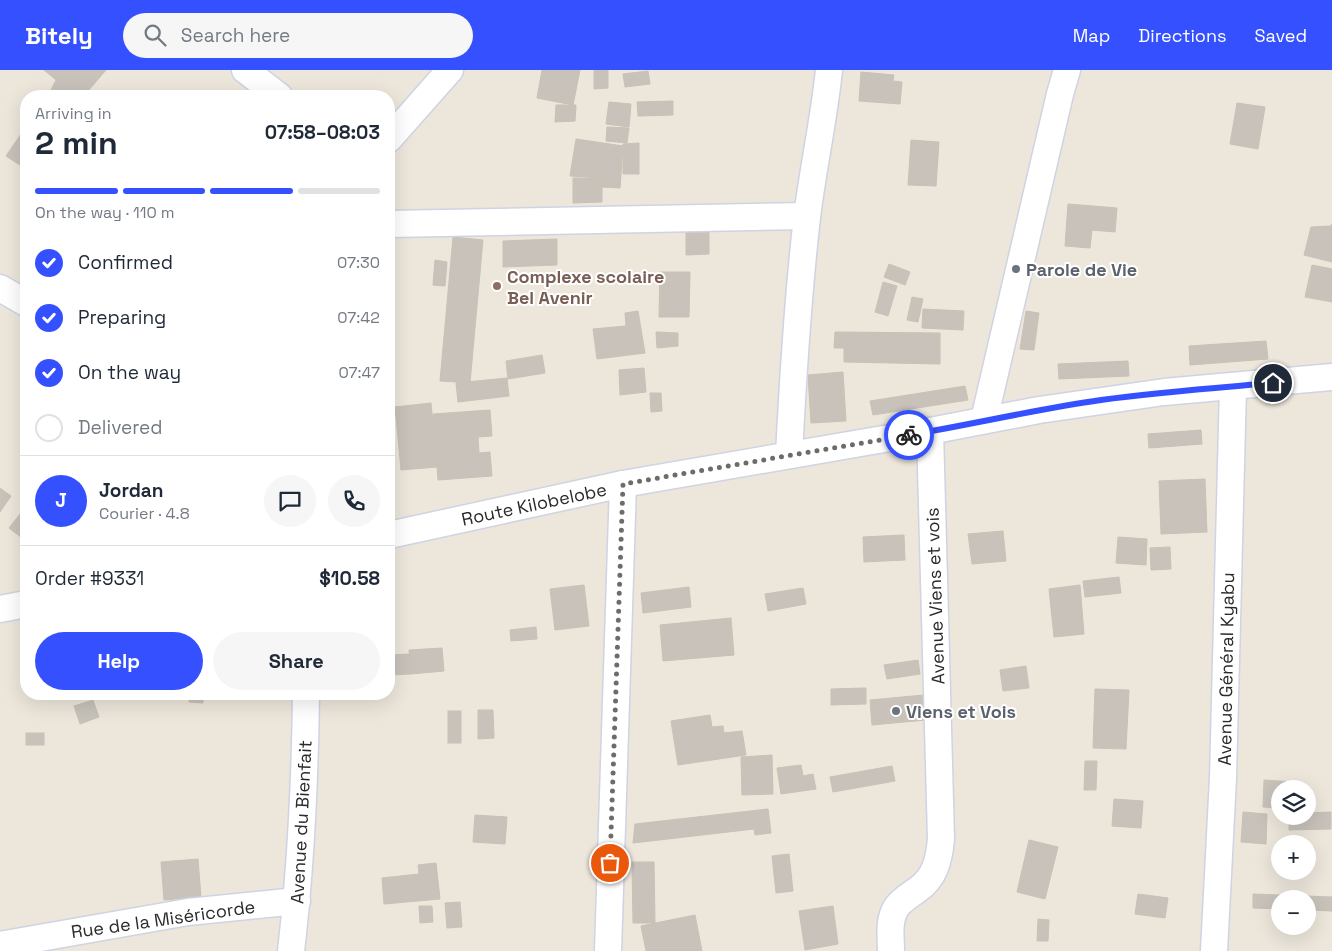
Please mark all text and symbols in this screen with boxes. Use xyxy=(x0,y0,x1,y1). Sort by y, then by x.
search box xyxy=(123,13,473,58)
text: Bitely xyxy=(25,20,93,51)
icon: search xyxy=(141,21,169,49)
text: Search here xyxy=(181,23,290,48)
text: Map xyxy=(1073,24,1110,47)
text: Directions xyxy=(1138,24,1227,47)
text: Saved xyxy=(1255,24,1307,47)
text: Arriving in xyxy=(35,103,112,124)
text: 07:58–08:03 xyxy=(265,120,380,145)
text: 2 min xyxy=(35,123,118,163)
text: On the way · 110 m xyxy=(35,202,175,223)
icon: check xyxy=(35,249,63,277)
text: Confirmed xyxy=(78,250,173,275)
text: 07:30 xyxy=(337,252,380,273)
place label: Parole de Vie xyxy=(1026,258,1137,281)
marker: Parole de Vie xyxy=(1010,263,1022,275)
place label: Complexe scolaire Bel Avenir xyxy=(507,265,664,309)
marker: Complexe scolaire Bel Avenir xyxy=(491,280,503,292)
icon: check xyxy=(35,304,63,332)
text: Preparing xyxy=(78,305,166,330)
text: 07:42 xyxy=(337,307,380,328)
icon: check xyxy=(35,359,63,387)
text: On the way xyxy=(78,360,181,385)
text: 07:47 xyxy=(338,362,380,383)
pin xyxy=(1252,362,1294,404)
icon: home xyxy=(1259,369,1287,397)
courier xyxy=(884,410,934,460)
text: Delivered xyxy=(78,415,163,440)
icon: bike xyxy=(895,421,923,449)
button: chat xyxy=(264,475,316,527)
button: phone xyxy=(328,475,380,527)
street label: Route Kilobelobe xyxy=(459,477,609,531)
text: Jordan xyxy=(99,478,164,503)
text: J xyxy=(55,488,67,513)
text: Courier · 4.8 xyxy=(99,503,190,524)
street label: Avenue Viens et vois xyxy=(920,507,950,685)
text: Order #9331 xyxy=(35,566,144,591)
text: $10.58 xyxy=(319,566,380,591)
street label: Avenue Général Kyabu xyxy=(1213,572,1239,766)
button: Help xyxy=(35,632,203,690)
button: Share xyxy=(213,632,380,690)
place label: Viens et Vois xyxy=(906,700,1016,723)
marker: Viens et Vois xyxy=(890,705,902,717)
street label: Avenue du Bienfait xyxy=(285,740,317,904)
map controls xyxy=(1271,780,1316,935)
button: layers xyxy=(1271,780,1316,825)
button: + xyxy=(1271,835,1316,880)
pin xyxy=(589,842,631,884)
icon: bag xyxy=(596,849,624,877)
button: − xyxy=(1271,890,1316,935)
street label: Rue de la Miséricorde xyxy=(69,895,257,943)

